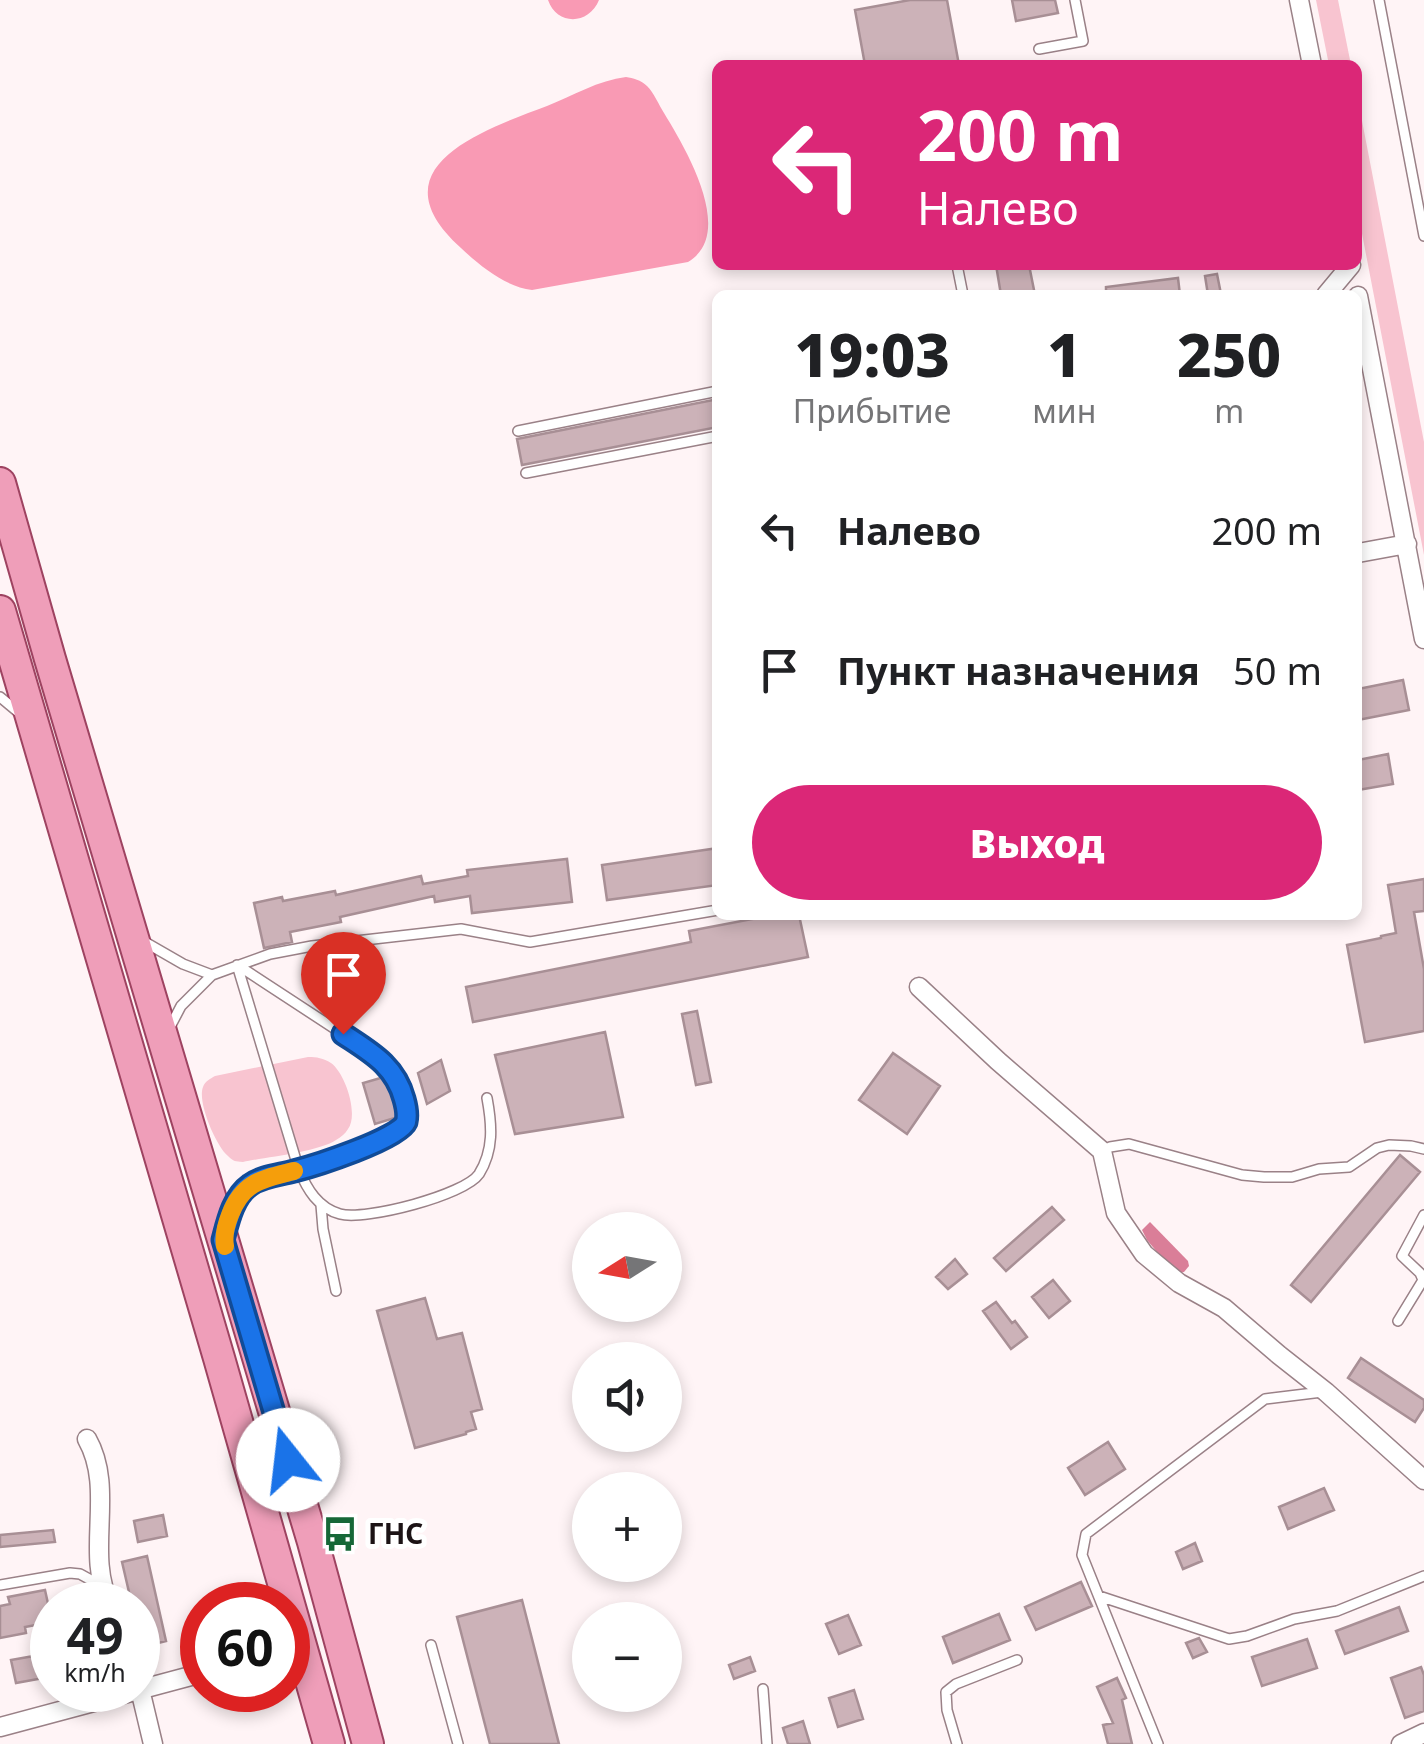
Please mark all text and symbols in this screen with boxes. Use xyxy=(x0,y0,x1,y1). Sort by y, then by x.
text: 200 m xyxy=(917,86,1124,182)
icon: left xyxy=(752,100,882,230)
text: Налево xyxy=(917,177,1079,238)
text: 19:03 xyxy=(794,313,950,395)
text: 1 xyxy=(1047,313,1082,395)
text: 250 xyxy=(1177,313,1281,395)
text: Прибытие xyxy=(793,389,951,432)
text: мин xyxy=(1032,389,1096,432)
text: m xyxy=(1214,389,1244,432)
icon: left xyxy=(752,503,807,558)
text: Налево xyxy=(837,504,981,556)
text: 200 m xyxy=(1211,504,1322,556)
icon: arrive xyxy=(752,643,807,698)
text: Пункт назначения xyxy=(837,644,1200,696)
text: 50 m xyxy=(1233,644,1322,696)
button: Выход xyxy=(752,785,1322,900)
pin xyxy=(301,932,386,1035)
icon: arrive xyxy=(316,947,371,1002)
north arrow xyxy=(572,1212,682,1322)
map controls xyxy=(572,1212,682,1712)
button: sound xyxy=(572,1342,682,1452)
position arrow xyxy=(236,1408,340,1512)
button: + xyxy=(572,1472,682,1582)
place label: ГНС xyxy=(368,1514,423,1552)
bus stop icon: ГНС xyxy=(321,1515,359,1553)
speed limit sign: 60 xyxy=(180,1582,310,1712)
text: 49 xyxy=(66,1601,124,1669)
button: − xyxy=(572,1602,682,1712)
text: km/h xyxy=(64,1655,126,1689)

